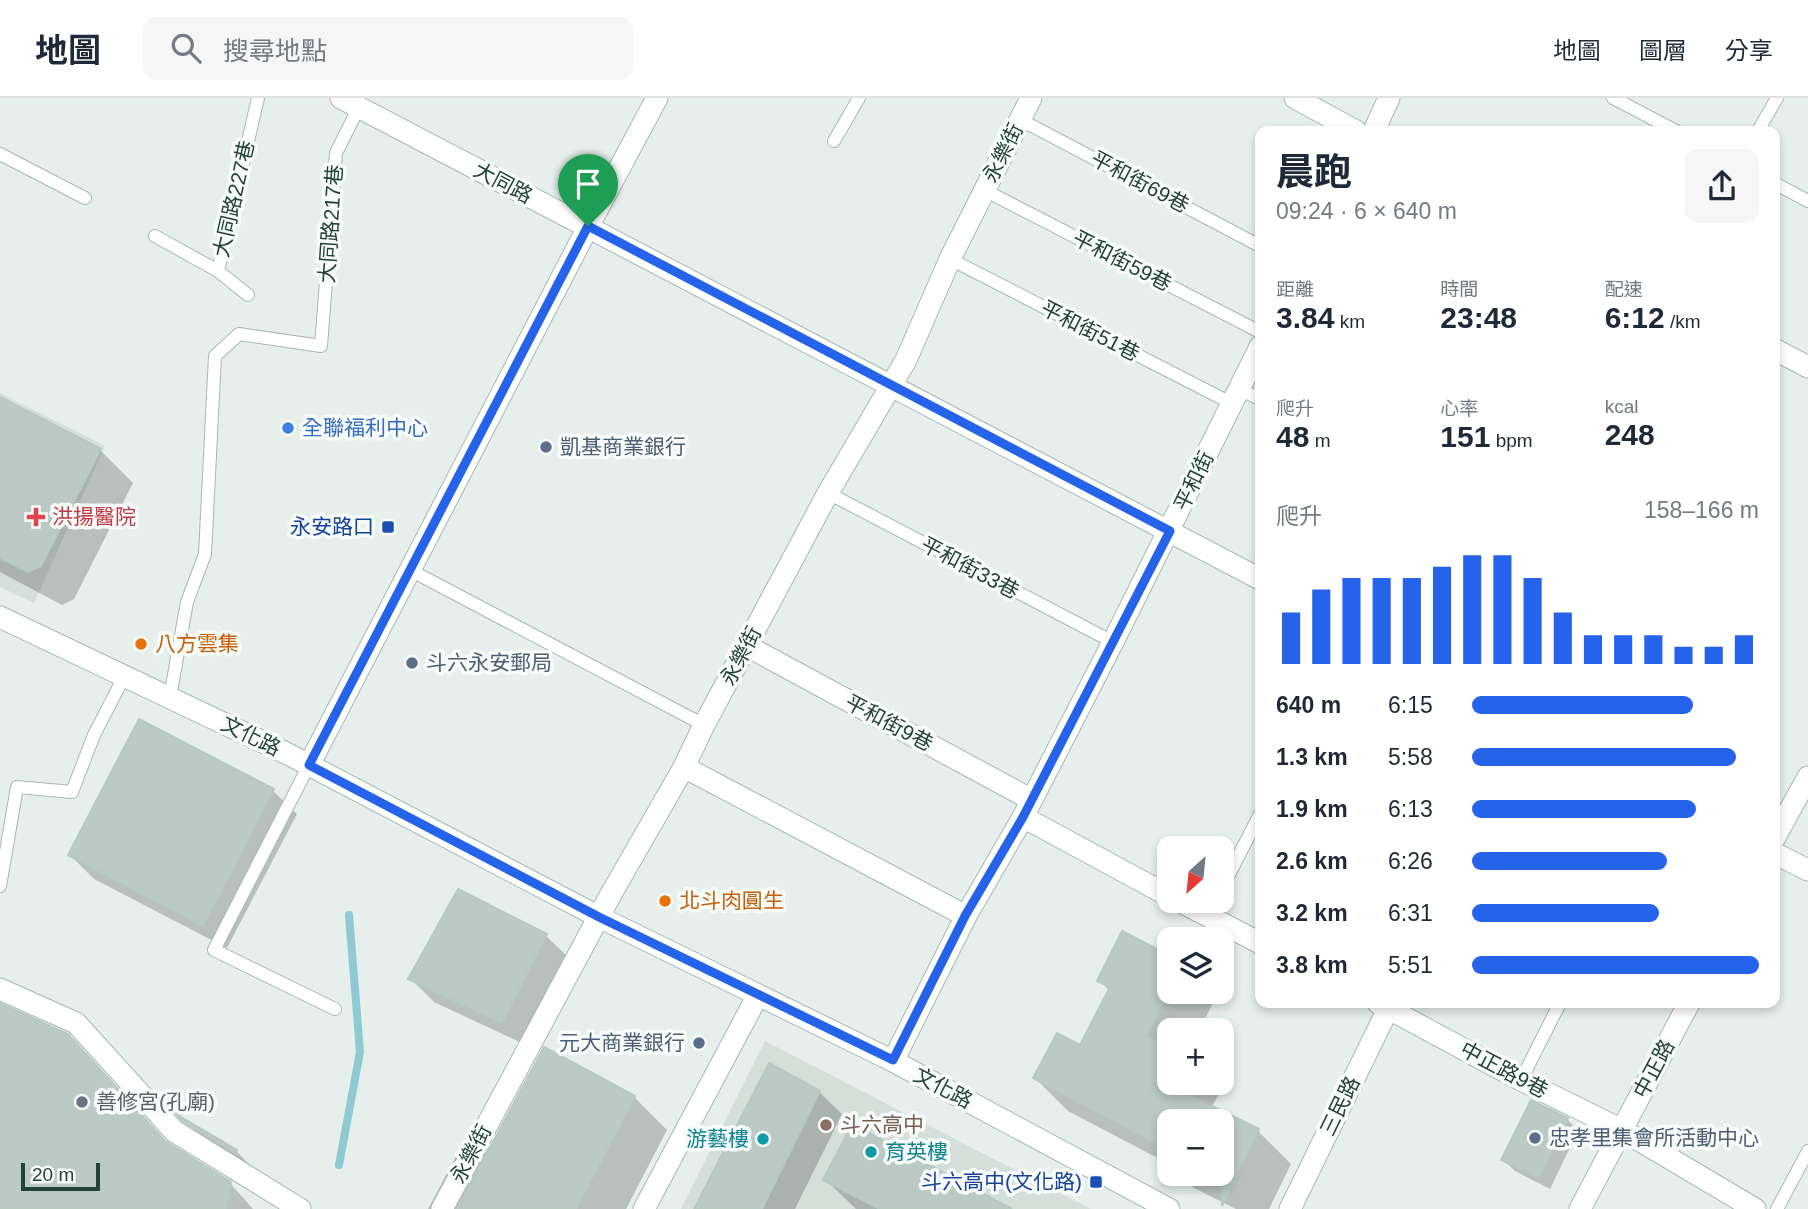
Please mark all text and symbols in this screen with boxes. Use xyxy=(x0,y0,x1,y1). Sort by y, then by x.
search box xyxy=(143,17,633,80)
icon: search xyxy=(167,29,205,67)
text: 地圖 xyxy=(35,32,101,69)
text: 搜尋地點 xyxy=(223,36,327,66)
text: 地圖 xyxy=(1553,37,1601,64)
text: 圖層 xyxy=(1639,37,1687,64)
text: 分享 xyxy=(1725,37,1773,64)
street label: 永樂街 xyxy=(978,119,1027,186)
street label: 大同路227巷 xyxy=(209,138,258,259)
street label: 平和街69巷 xyxy=(1087,146,1193,217)
button: share xyxy=(1685,149,1759,223)
text: 晨跑 xyxy=(1276,151,1352,193)
pin xyxy=(558,154,618,226)
street label: 大同路 xyxy=(470,158,536,208)
street label: 大同路217巷 xyxy=(315,164,346,284)
icon: arrive xyxy=(569,165,607,203)
text: 09:24 · 6 × 640 m xyxy=(1276,198,1457,224)
street label: 平和街59巷 xyxy=(1069,226,1175,295)
text: 距離 xyxy=(1276,279,1314,300)
text: 時間 xyxy=(1440,279,1478,300)
text: 配速 xyxy=(1605,279,1643,300)
street label: 平和街51巷 xyxy=(1037,296,1143,365)
text: 3.84 xyxy=(1276,301,1334,334)
text: 23:48 xyxy=(1440,301,1517,334)
text: 6:12 xyxy=(1605,301,1665,334)
text: km xyxy=(1334,311,1365,332)
text: /km xyxy=(1665,311,1701,332)
text: kcal xyxy=(1605,396,1638,417)
text: 爬升 xyxy=(1276,398,1314,419)
text: 心率 xyxy=(1440,398,1478,419)
place label: 全聯福利中心 xyxy=(302,416,428,439)
text: 248 xyxy=(1605,418,1655,451)
marker: 全聯福利中心 xyxy=(280,420,296,436)
text: 48 xyxy=(1276,420,1309,453)
text: 151 xyxy=(1440,420,1490,453)
text: m xyxy=(1309,430,1330,451)
text: bpm xyxy=(1490,430,1533,451)
place label: 凱基商業銀行 xyxy=(560,435,686,458)
marker: 凱基商業銀行 xyxy=(538,439,554,455)
street label: 平和街 xyxy=(1169,447,1218,514)
text: 158–166 m xyxy=(1644,497,1759,523)
text: 爬升 xyxy=(1276,503,1322,529)
place label: 洪揚醫院 xyxy=(52,505,136,528)
marker: 洪揚醫院 xyxy=(26,507,46,527)
place label: 永安路口 xyxy=(290,515,374,538)
marker: 永安路口 xyxy=(380,519,396,535)
street label: 平和街33巷 xyxy=(917,532,1023,603)
street label: 永樂街 xyxy=(716,623,766,689)
place label: 八方雲集 xyxy=(155,632,239,655)
marker: 八方雲集 xyxy=(133,636,149,652)
place label: 斗六永安郵局 xyxy=(426,651,552,674)
marker: 斗六永安郵局 xyxy=(404,655,420,671)
street label: 平和街9巷 xyxy=(842,690,937,755)
text: 640 m xyxy=(1276,692,1341,718)
text: 6:15 xyxy=(1388,692,1433,718)
street label: 文化路 xyxy=(218,711,285,760)
text: 1.3 km xyxy=(1276,744,1348,770)
text: 5:58 xyxy=(1388,744,1433,770)
text: 1.9 km xyxy=(1276,796,1348,822)
text: 6:13 xyxy=(1388,796,1433,822)
north arrow xyxy=(1157,836,1234,914)
map controls xyxy=(1157,836,1234,1186)
text: 2.6 km xyxy=(1276,848,1348,874)
text: 6:26 xyxy=(1388,848,1433,874)
place label: 北斗肉圓生 xyxy=(679,889,784,912)
marker: 北斗肉圓生 xyxy=(657,893,673,909)
text: 3.2 km xyxy=(1276,900,1348,926)
text: 6:31 xyxy=(1388,900,1433,926)
button: layers xyxy=(1157,927,1234,1004)
text: 3.8 km xyxy=(1276,952,1348,978)
text: 5:51 xyxy=(1388,952,1433,978)
button: + xyxy=(1157,1018,1234,1095)
place label: 元大商業銀行 xyxy=(559,1031,685,1054)
marker: 元大商業銀行 xyxy=(691,1035,707,1051)
street label: 中正路 xyxy=(1629,1036,1679,1102)
street label: 中正路9巷 xyxy=(1457,1037,1552,1102)
street label: 文化路 xyxy=(910,1063,976,1113)
street label: 三民路 xyxy=(1315,1072,1364,1139)
place label: 善修宮(孔廟) xyxy=(96,1090,215,1113)
marker: 善修宮(孔廟) xyxy=(74,1094,90,1110)
button: − xyxy=(1157,1109,1234,1186)
place label: 斗六高中 xyxy=(840,1113,924,1136)
marker: 斗六高中 xyxy=(818,1117,834,1133)
street label: 永樂街 xyxy=(446,1121,496,1187)
place label: 忠孝里集會所活動中心 xyxy=(1549,1126,1759,1149)
place label: 游藝樓 xyxy=(686,1127,749,1150)
marker: 忠孝里集會所活動中心 xyxy=(1527,1130,1543,1146)
marker: 游藝樓 xyxy=(755,1131,771,1147)
place label: 育英樓 xyxy=(885,1140,948,1163)
marker: 育英樓 xyxy=(863,1144,879,1160)
scale bar xyxy=(21,1160,100,1192)
text: 20 m xyxy=(32,1164,74,1185)
place label: 斗六高中(文化路) xyxy=(921,1170,1082,1193)
marker: 斗六高中(文化路) xyxy=(1088,1174,1104,1190)

